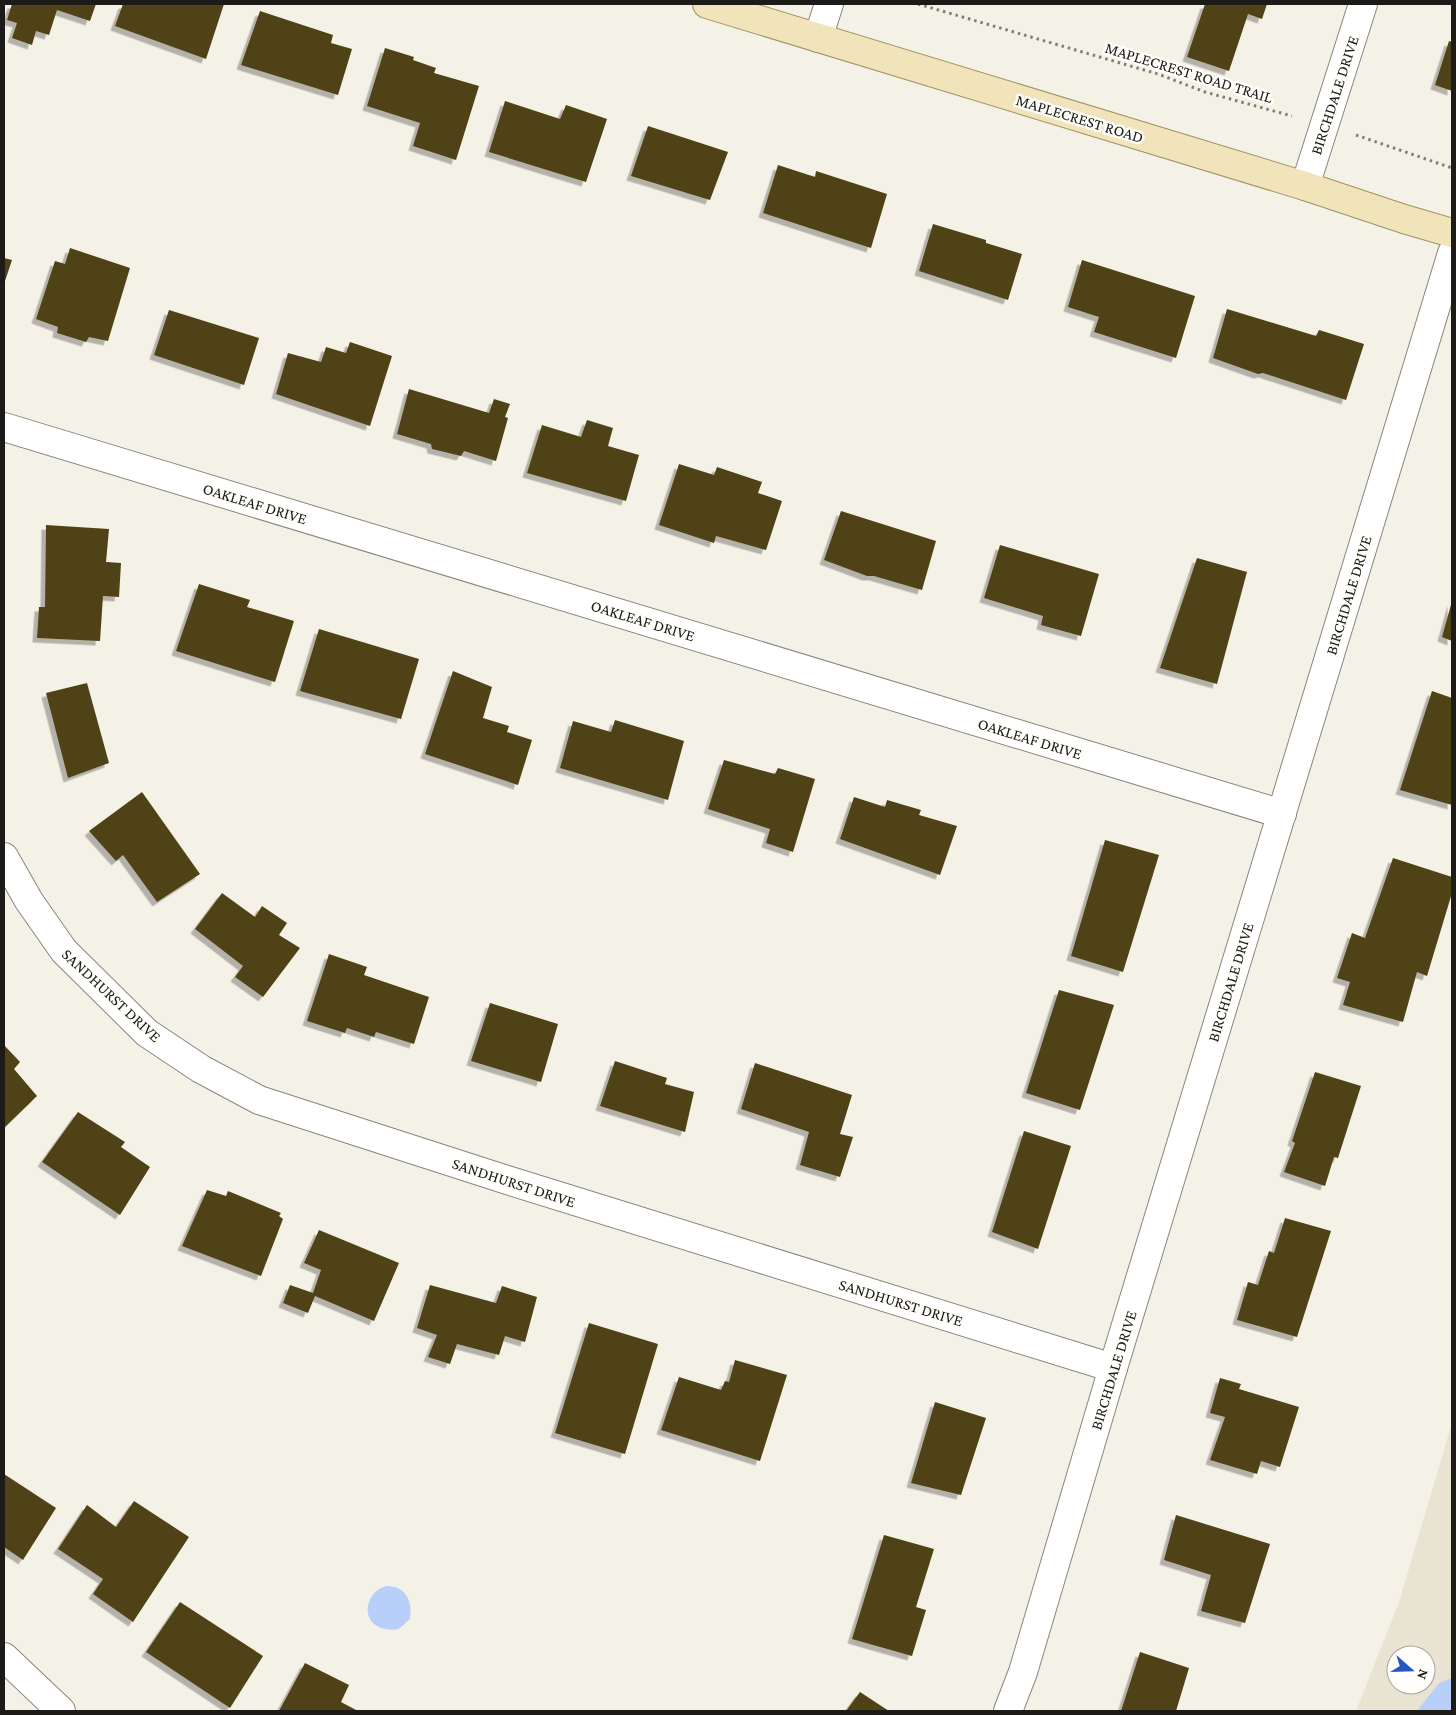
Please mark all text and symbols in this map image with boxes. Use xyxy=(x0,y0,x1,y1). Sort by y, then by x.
street label: BIRCHDALE DRIVE xyxy=(1307,33,1362,157)
street label: MAPLECREST ROAD TRAIL xyxy=(1103,39,1275,106)
street label: MAPLECREST ROAD xyxy=(1014,91,1146,146)
street label: OAKLEAF DRIVE xyxy=(201,480,309,527)
street label: BIRCHDALE DRIVE xyxy=(1322,533,1375,657)
street label: OAKLEAF DRIVE xyxy=(589,597,697,644)
street label: OAKLEAF DRIVE xyxy=(976,715,1084,762)
street label: BIRCHDALE DRIVE xyxy=(1204,920,1257,1044)
street label: SANDHURST DRIVE xyxy=(59,945,165,1046)
street label: SANDHURST DRIVE xyxy=(450,1155,578,1211)
street label: SANDHURST DRIVE xyxy=(837,1276,965,1330)
street label: BIRCHDALE DRIVE xyxy=(1087,1308,1140,1432)
north arrow xyxy=(1386,1645,1436,1695)
text: N xyxy=(1414,1667,1432,1682)

